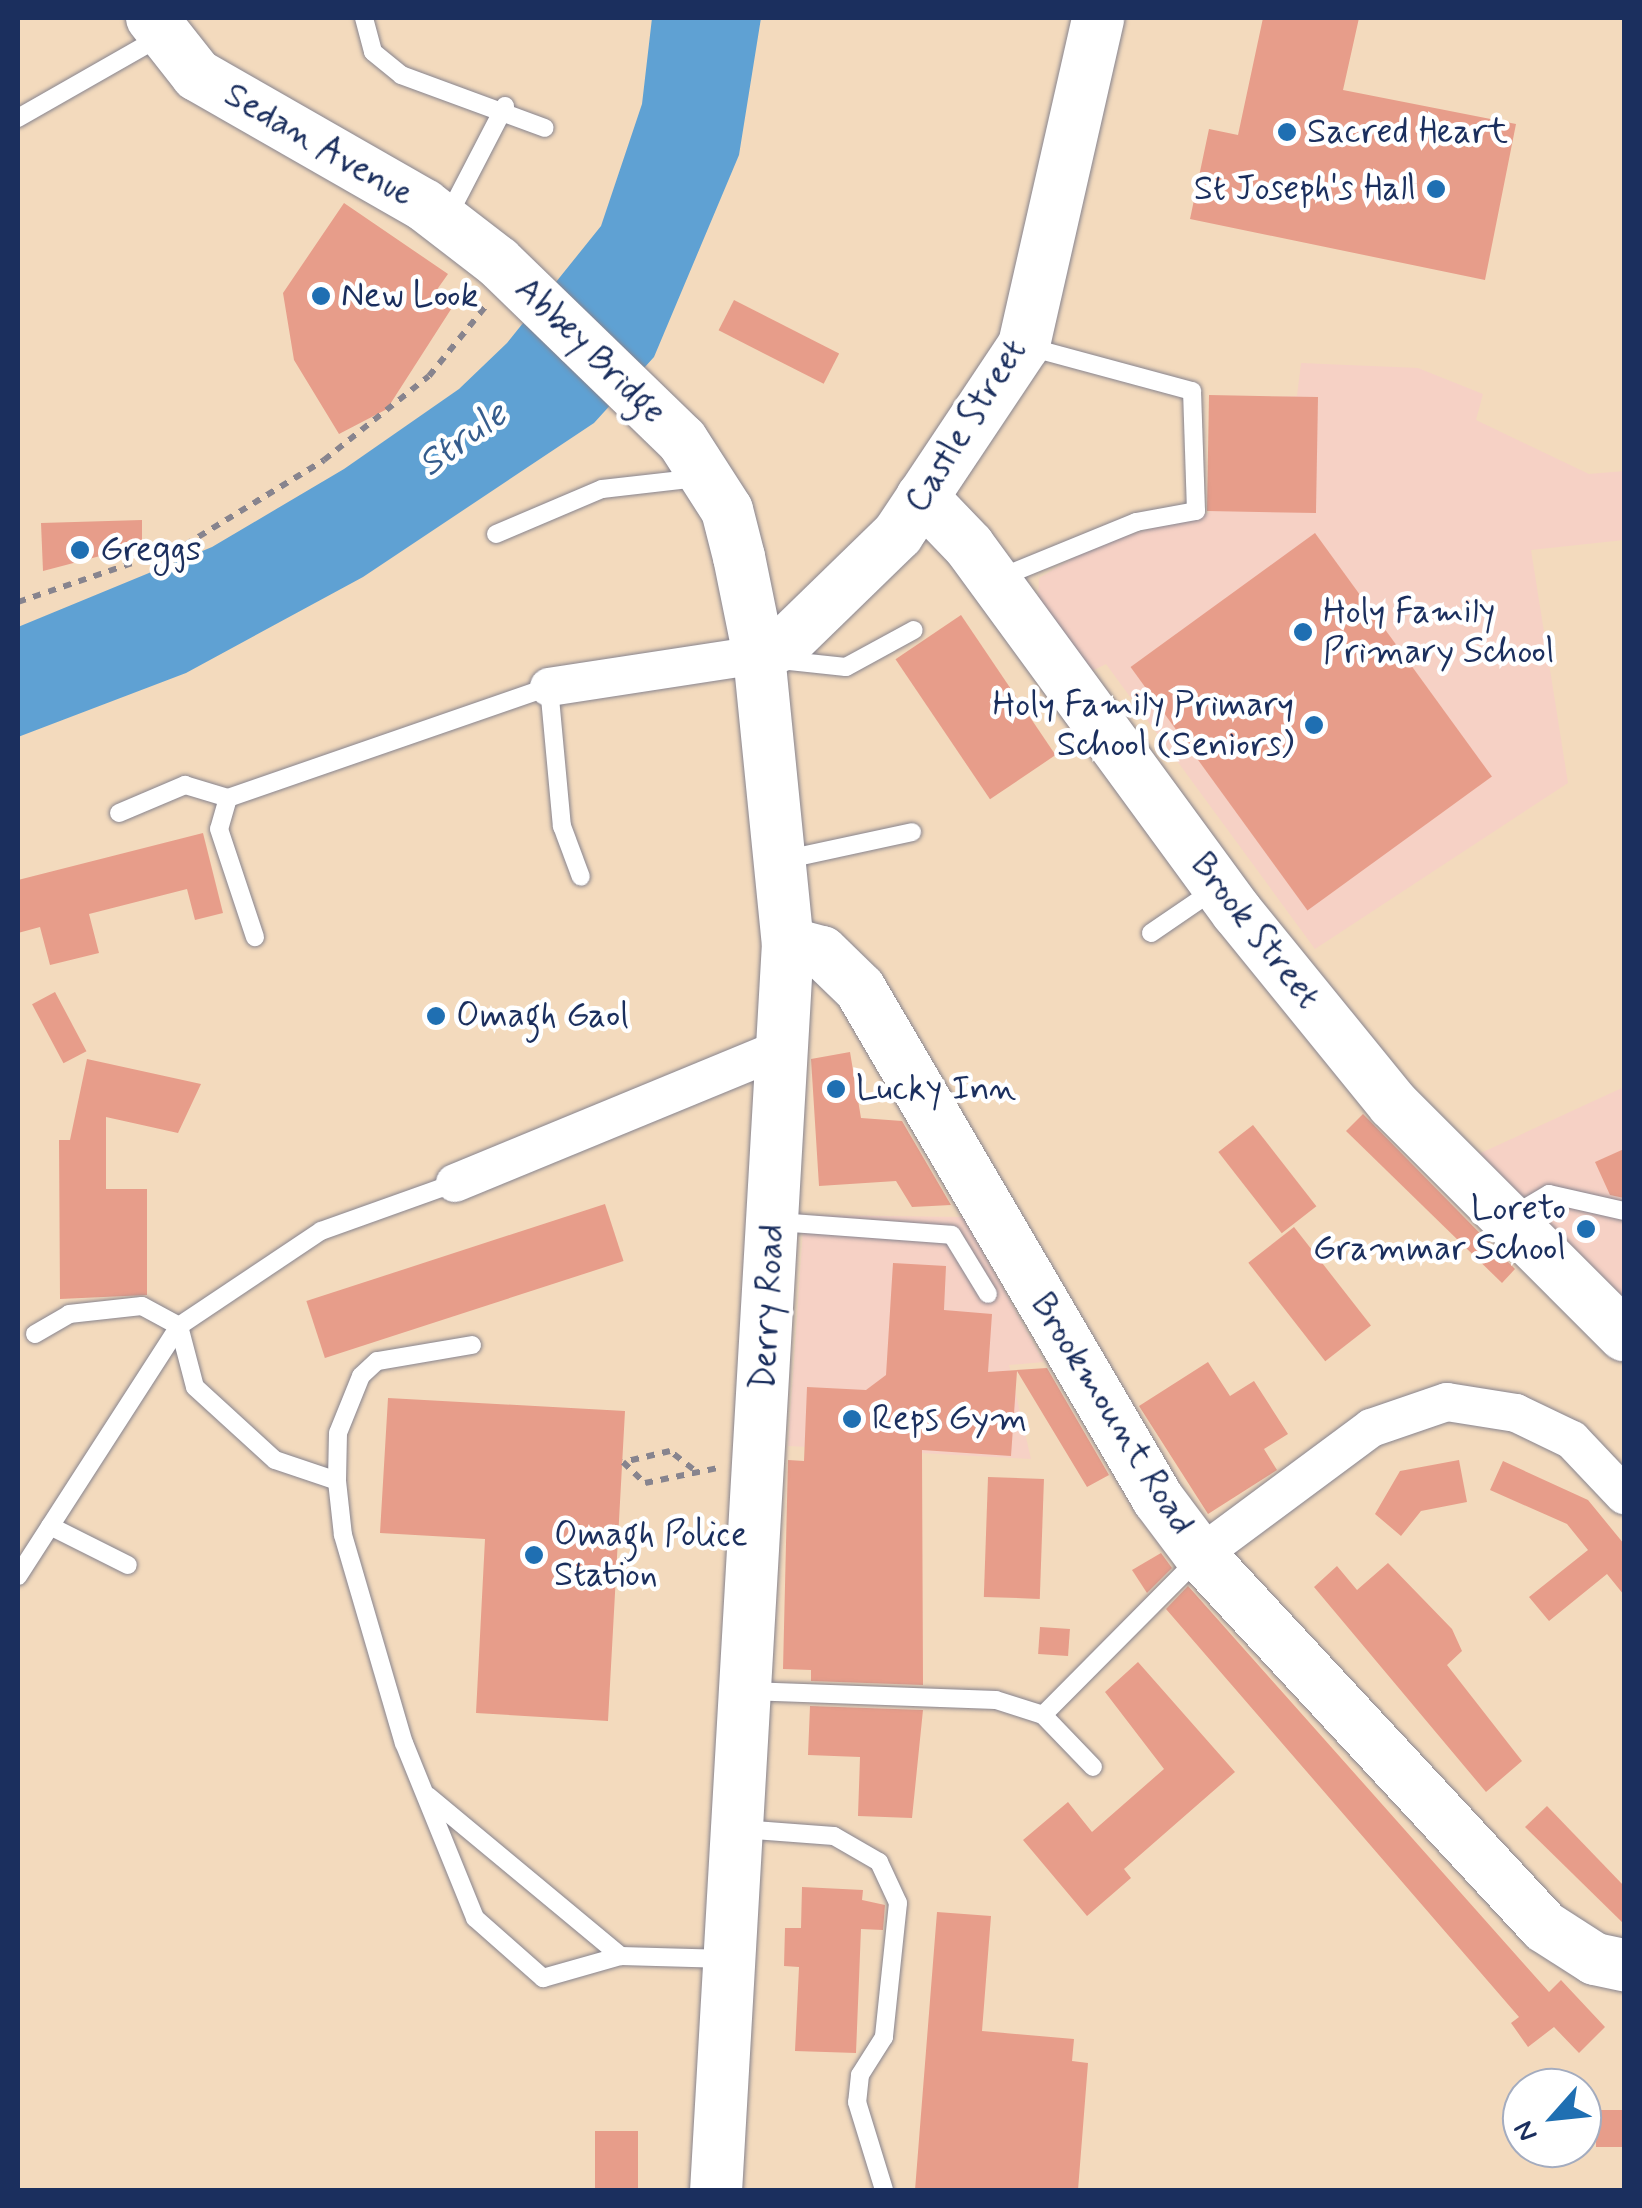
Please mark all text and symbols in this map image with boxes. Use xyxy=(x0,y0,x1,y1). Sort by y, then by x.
street label: Sedan Avenue xyxy=(214,72,424,218)
place label: Sacred Heart xyxy=(1307,111,1506,153)
marker: Sacred Heart xyxy=(1276,121,1298,143)
place label: St Joseph's Hall xyxy=(1189,168,1416,210)
marker: St Joseph's Hall xyxy=(1425,178,1447,200)
street label: Abbey Bridge xyxy=(506,269,674,433)
place label: New Look xyxy=(341,275,482,317)
marker: New Look xyxy=(310,285,332,307)
street label: Castle Street xyxy=(895,329,1037,523)
water label: Strule xyxy=(410,393,516,487)
place label: Greggs xyxy=(100,529,201,571)
marker: Greggs xyxy=(69,539,91,561)
place label: Holy Family Primary School xyxy=(1323,591,1554,673)
marker: Holy Family Primary School xyxy=(1292,621,1314,643)
place label: Holy Family Primary School (Seniors) xyxy=(981,684,1294,766)
marker: Holy Family Primary School (Seniors) xyxy=(1303,714,1325,736)
street label: Brook Street xyxy=(1179,842,1331,1020)
place label: Omagh Gaol xyxy=(456,995,629,1037)
marker: Omagh Gaol xyxy=(425,1005,447,1027)
place label: Lucky Inn xyxy=(856,1068,1008,1110)
marker: Lucky Inn xyxy=(825,1078,847,1100)
place label: Loreto Grammar School xyxy=(1313,1188,1566,1270)
marker: Loreto Grammar School xyxy=(1575,1218,1597,1240)
street label: Derry Road xyxy=(743,1223,793,1391)
street label: Brookmount Road xyxy=(1021,1286,1203,1542)
place label: Reps Gym xyxy=(872,1398,1027,1440)
marker: Reps Gym xyxy=(841,1408,863,1430)
place label: Omagh Police Station xyxy=(554,1514,748,1596)
marker: Omagh Police Station xyxy=(523,1544,545,1566)
north arrow xyxy=(1502,2068,1602,2168)
text: N xyxy=(1506,2114,1547,2148)

